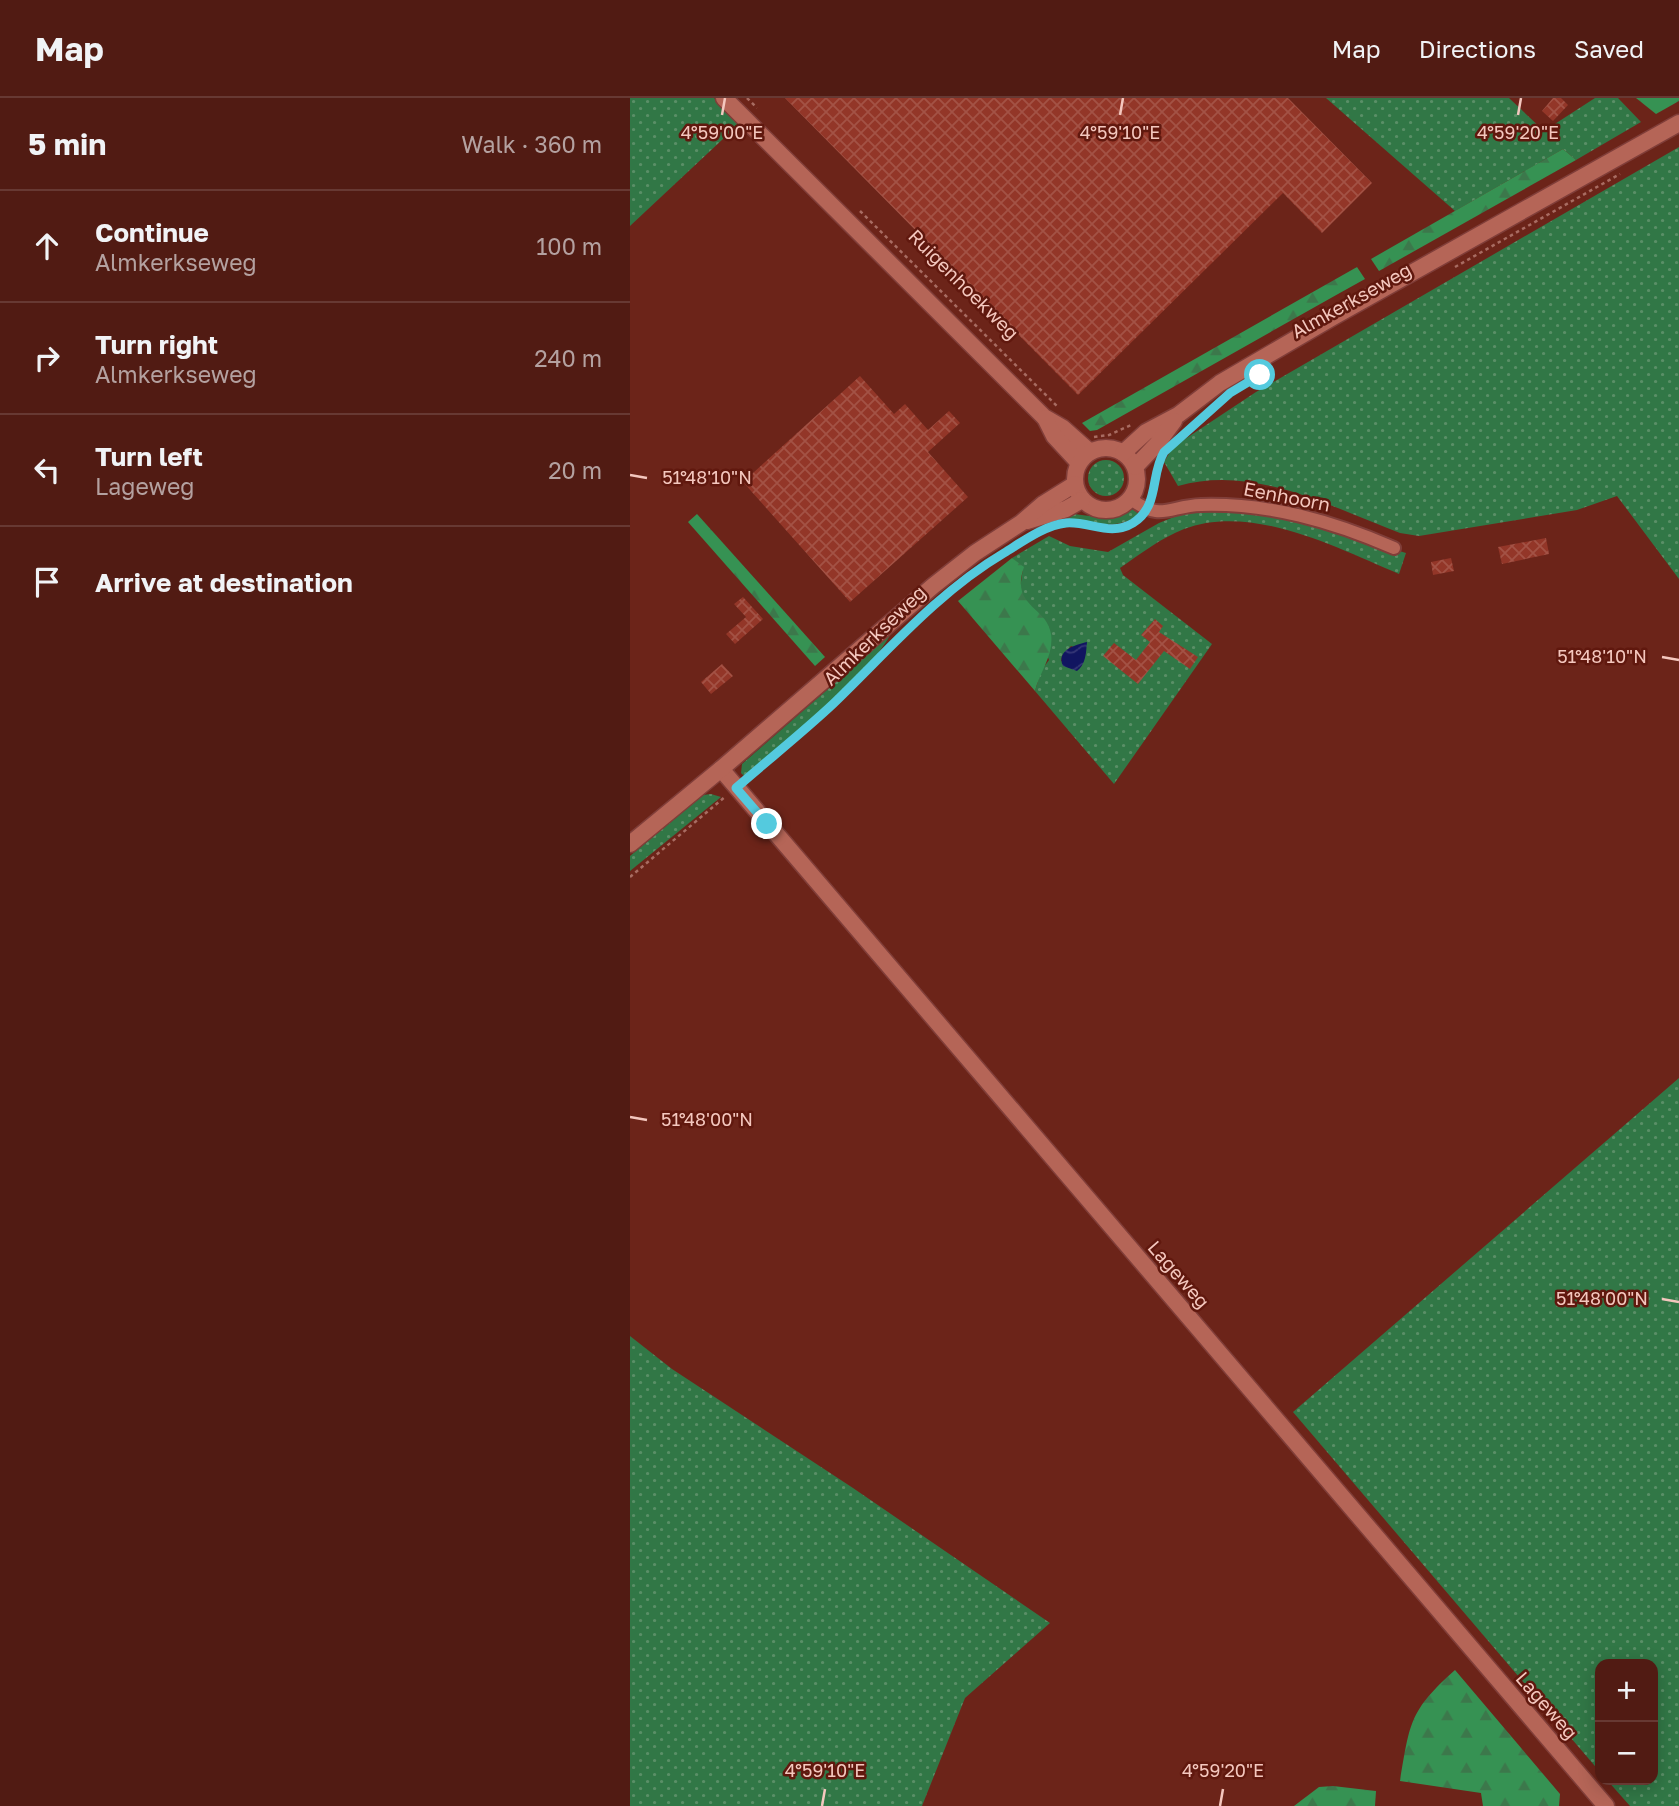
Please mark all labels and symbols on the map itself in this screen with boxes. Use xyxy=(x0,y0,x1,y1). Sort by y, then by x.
text: 4°59'00"E xyxy=(681,121,763,143)
text: 4°59'10"E xyxy=(1080,121,1160,143)
text: 4°59'20"E xyxy=(1477,121,1559,143)
street label: Ruigenhoekweg xyxy=(904,224,1024,344)
street label: Almkerkseweg xyxy=(1287,258,1415,342)
route start xyxy=(1244,359,1275,390)
text: 51°48'10"N xyxy=(662,466,752,488)
street label: Eenhoorn xyxy=(1242,476,1332,516)
street label: Almkerkseweg xyxy=(818,580,930,690)
text: 51°48'10"N xyxy=(1557,645,1647,667)
route end xyxy=(751,808,782,839)
text: 51°48'00"N xyxy=(661,1108,753,1130)
street label: Lageweg xyxy=(1143,1235,1215,1313)
text: 51°48'00"N xyxy=(1556,1287,1648,1309)
street label: Lageweg xyxy=(1511,1666,1583,1744)
text: 4°59'10"E xyxy=(785,1759,865,1781)
text: 4°59'20"E xyxy=(1182,1759,1264,1781)

